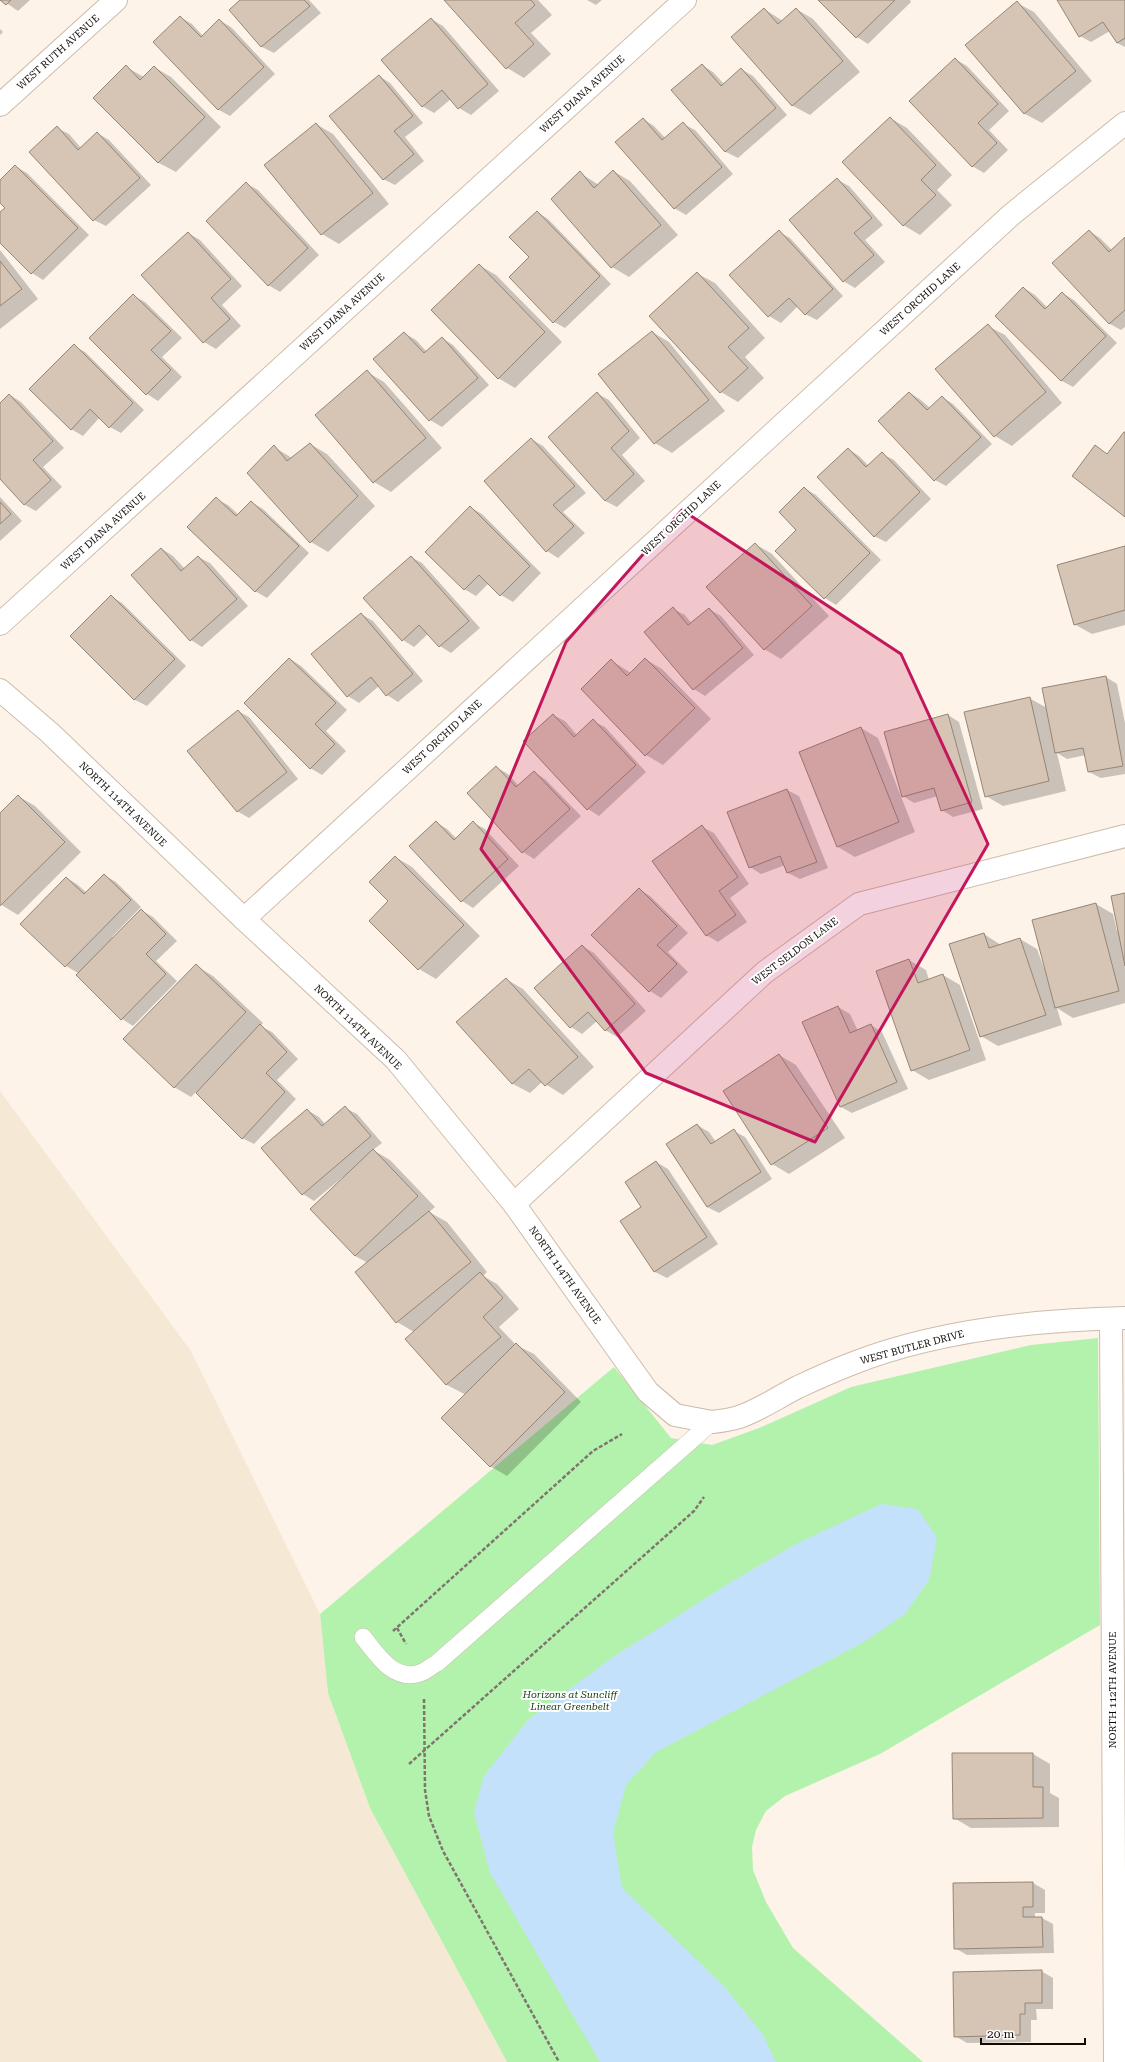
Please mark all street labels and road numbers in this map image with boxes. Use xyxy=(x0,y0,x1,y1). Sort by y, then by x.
street label: WEST RUTH AVENUE xyxy=(15,12,101,92)
street label: WEST DIANA AVENUE xyxy=(537,53,627,135)
street label: WEST ORCHID LANE xyxy=(878,260,962,338)
street label: WEST DIANA AVENUE xyxy=(297,271,387,353)
street label: WEST ORCHID LANE xyxy=(639,479,723,557)
street label: WEST DIANA AVENUE xyxy=(58,490,148,572)
street label: WEST ORCHID LANE xyxy=(400,698,484,776)
street label: NORTH 114TH AVENUE xyxy=(77,759,169,849)
street label: WEST SELDON LANE xyxy=(750,915,840,987)
street label: NORTH 114TH AVENUE xyxy=(312,982,404,1072)
street label: NORTH 114TH AVENUE xyxy=(527,1224,603,1326)
street label: WEST BUTLER DRIVE xyxy=(859,1328,965,1366)
street label: NORTH 112TH AVENUE xyxy=(1107,1632,1118,1748)

